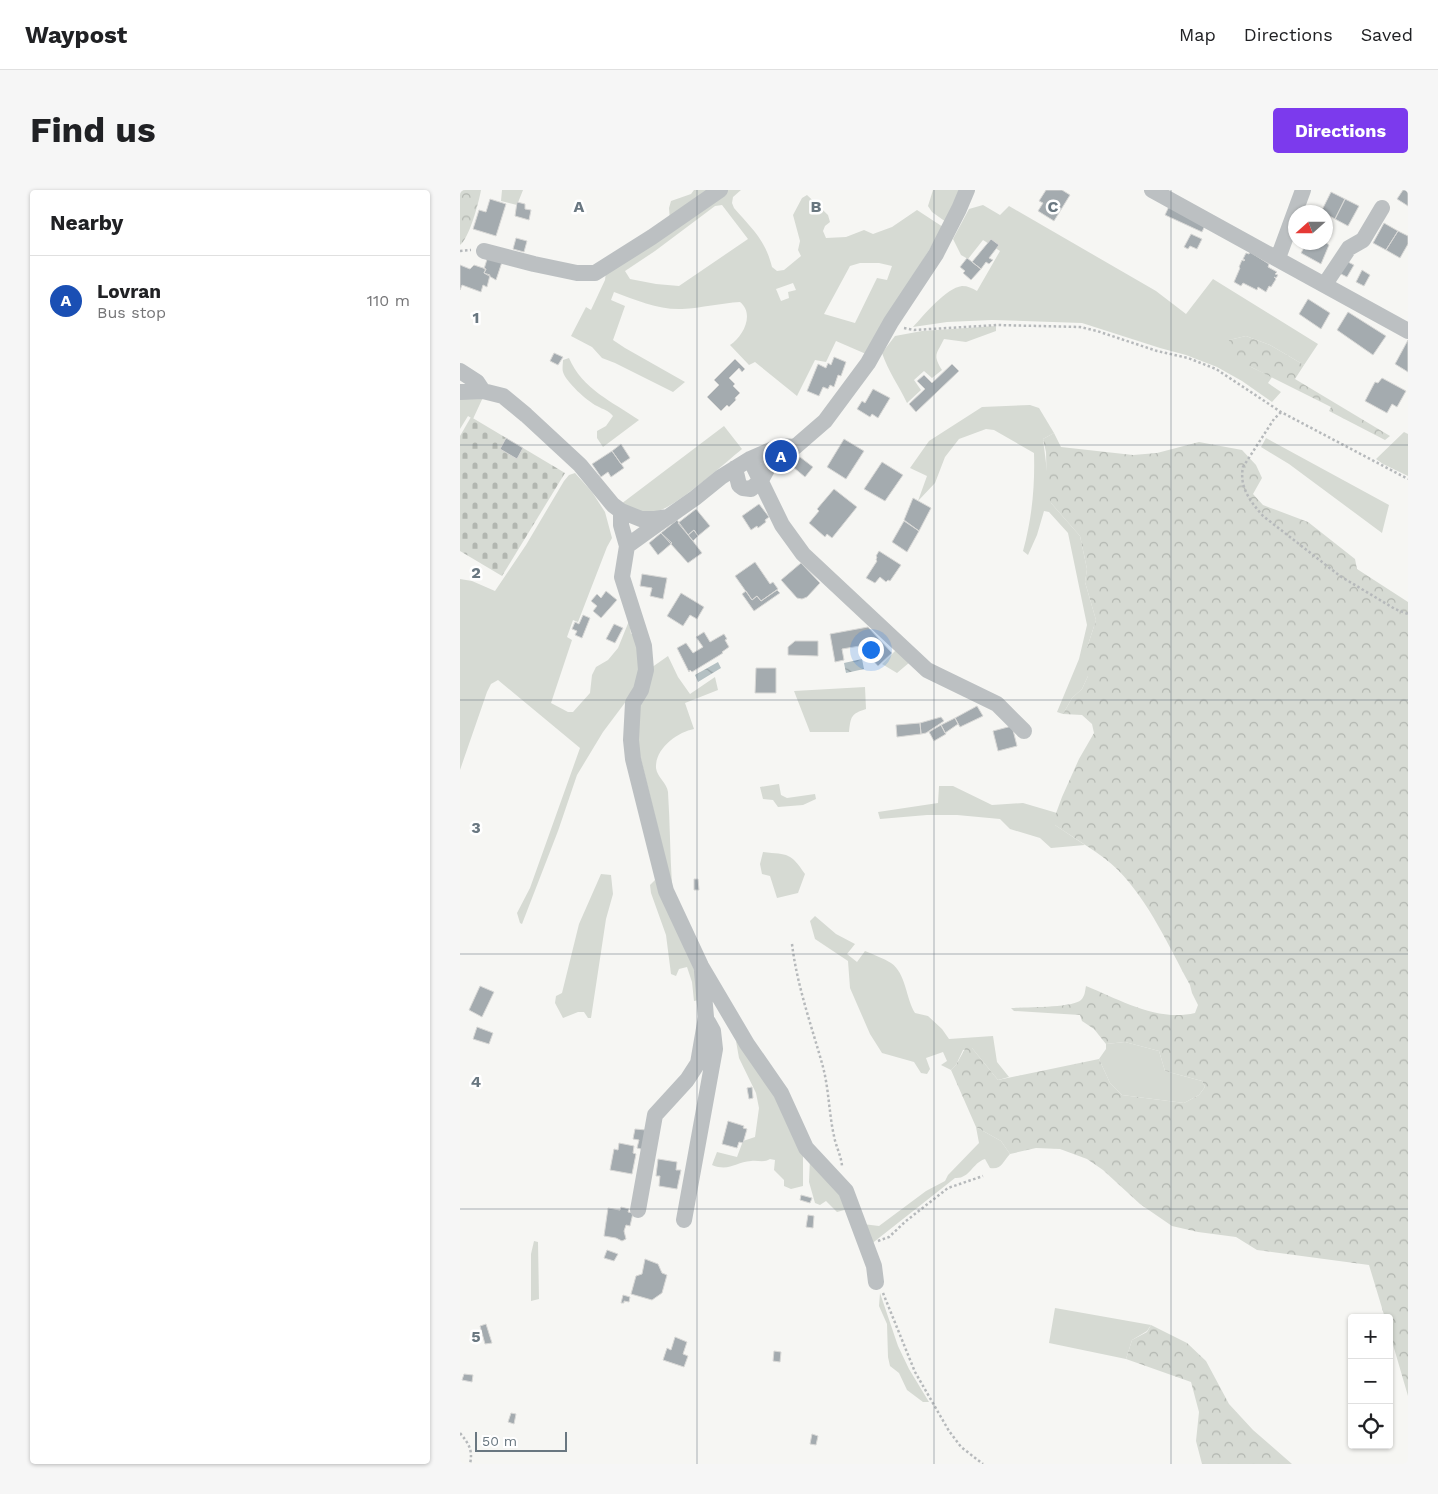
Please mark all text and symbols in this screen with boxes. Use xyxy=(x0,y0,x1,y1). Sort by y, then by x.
text: Waypost xyxy=(25,21,127,49)
text: Map xyxy=(1179,24,1216,45)
text: Directions xyxy=(1244,24,1333,45)
text: Saved xyxy=(1361,24,1413,45)
button: Directions xyxy=(1273,108,1408,153)
text: Find us xyxy=(30,109,156,151)
text: A xyxy=(574,197,585,216)
text: B xyxy=(811,197,822,216)
text: C xyxy=(1048,197,1059,216)
north arrow xyxy=(1288,205,1333,250)
text: Nearby xyxy=(50,210,123,235)
text: Lovran xyxy=(97,280,161,303)
text: A xyxy=(61,291,71,310)
text: 110 m xyxy=(367,291,410,310)
text: Bus stop xyxy=(97,303,166,322)
text: 1 xyxy=(473,308,479,327)
pin: A xyxy=(765,437,797,475)
text: 2 xyxy=(471,563,481,582)
your location xyxy=(858,637,884,663)
text: 3 xyxy=(471,818,481,837)
text: 4 xyxy=(471,1072,481,1091)
map controls xyxy=(1348,1314,1393,1449)
button: + xyxy=(1348,1314,1393,1359)
text: 5 xyxy=(471,1327,481,1346)
button: − xyxy=(1348,1359,1393,1404)
button: locate xyxy=(1348,1404,1393,1449)
scale bar xyxy=(475,1429,568,1452)
text: 50 m xyxy=(482,1433,517,1449)

